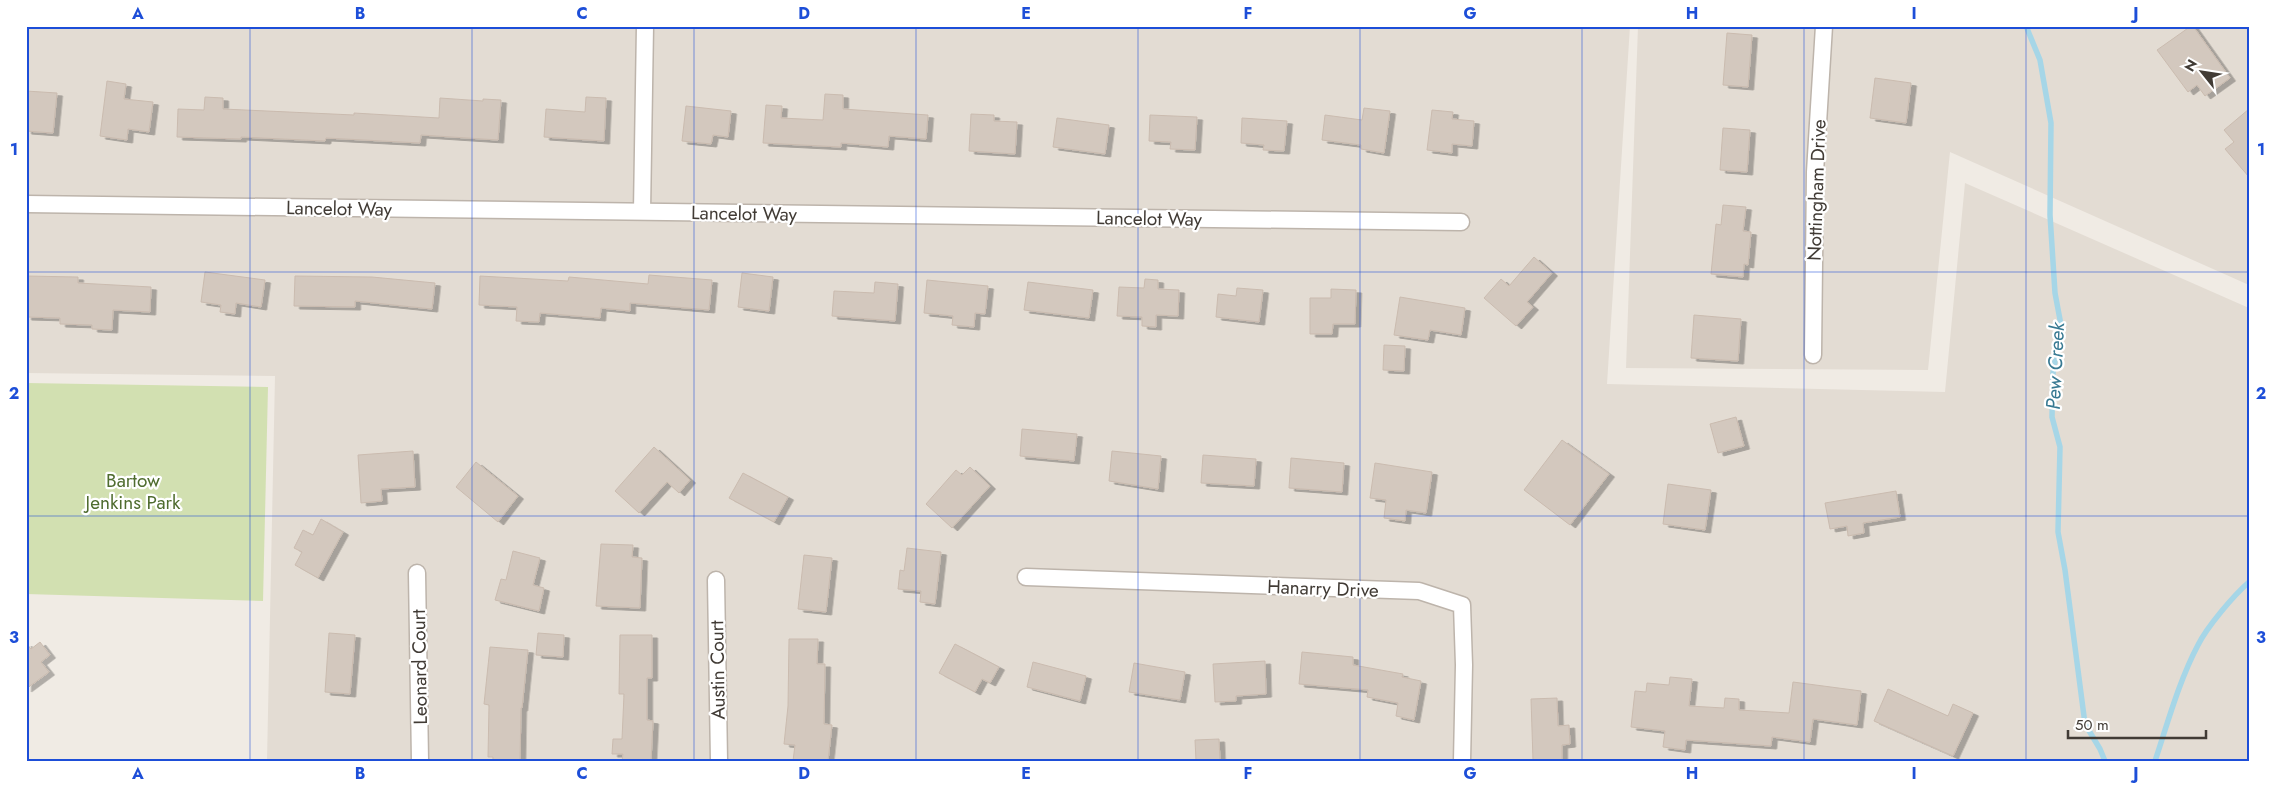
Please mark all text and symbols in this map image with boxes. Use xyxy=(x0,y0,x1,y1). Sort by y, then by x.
text: A xyxy=(131,2,144,25)
text: B xyxy=(355,2,365,25)
text: C xyxy=(576,2,588,25)
text: D xyxy=(798,2,810,25)
text: E xyxy=(1021,2,1031,25)
text: F xyxy=(1244,2,1252,25)
text: G xyxy=(1463,2,1477,25)
text: H xyxy=(1686,2,1698,25)
text: I xyxy=(1911,2,1917,25)
text: J xyxy=(2130,2,2139,25)
north arrow xyxy=(2178,48,2228,98)
text: N xyxy=(2179,56,2202,75)
street label: Nottingham Drive xyxy=(1801,118,1832,261)
text: 1 xyxy=(10,138,18,161)
text: 1 xyxy=(2257,138,2265,161)
street label: Lancelot Way xyxy=(286,194,393,223)
street label: Lancelot Way xyxy=(691,199,798,228)
street label: Lancelot Way xyxy=(1096,204,1203,233)
water label: Pew Creek xyxy=(2039,320,2072,410)
text: 2 xyxy=(9,382,19,405)
text: 2 xyxy=(2256,382,2266,405)
park label: Bartow Jenkins Park xyxy=(83,467,181,516)
street label: Hanarry Drive xyxy=(1267,573,1379,604)
street label: Leonard Court xyxy=(405,609,434,725)
street label: Austin Court xyxy=(703,620,732,720)
text: 3 xyxy=(9,626,19,649)
text: 3 xyxy=(2256,626,2266,649)
scale bar xyxy=(2068,707,2205,739)
text: 50 m xyxy=(2075,714,2109,736)
text: A xyxy=(131,762,144,785)
text: B xyxy=(355,762,365,785)
text: C xyxy=(576,762,588,785)
text: D xyxy=(798,762,810,785)
text: E xyxy=(1021,762,1031,785)
text: F xyxy=(1244,762,1252,785)
text: G xyxy=(1463,762,1477,785)
text: H xyxy=(1686,762,1698,785)
text: I xyxy=(1911,762,1917,785)
text: J xyxy=(2130,762,2139,785)

